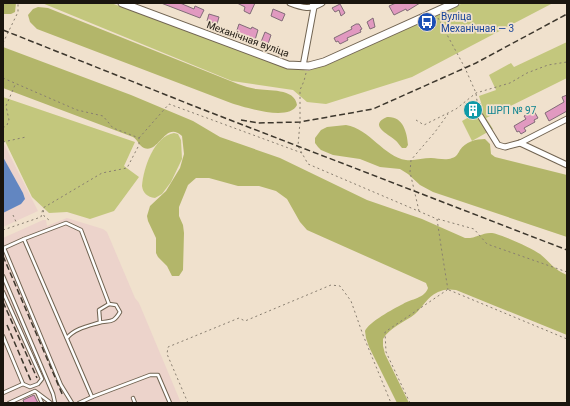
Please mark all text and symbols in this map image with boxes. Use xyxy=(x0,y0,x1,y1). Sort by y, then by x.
bus stop icon: Вуліца Механічная — 3 xyxy=(416,11,438,33)
place label: Вуліца Механічная — 3 xyxy=(441,11,514,34)
street label: Механічная вуліца xyxy=(205,19,291,59)
building icon: ШРП № 97 xyxy=(462,99,484,121)
place label: ШРП № 97 xyxy=(487,105,537,116)

